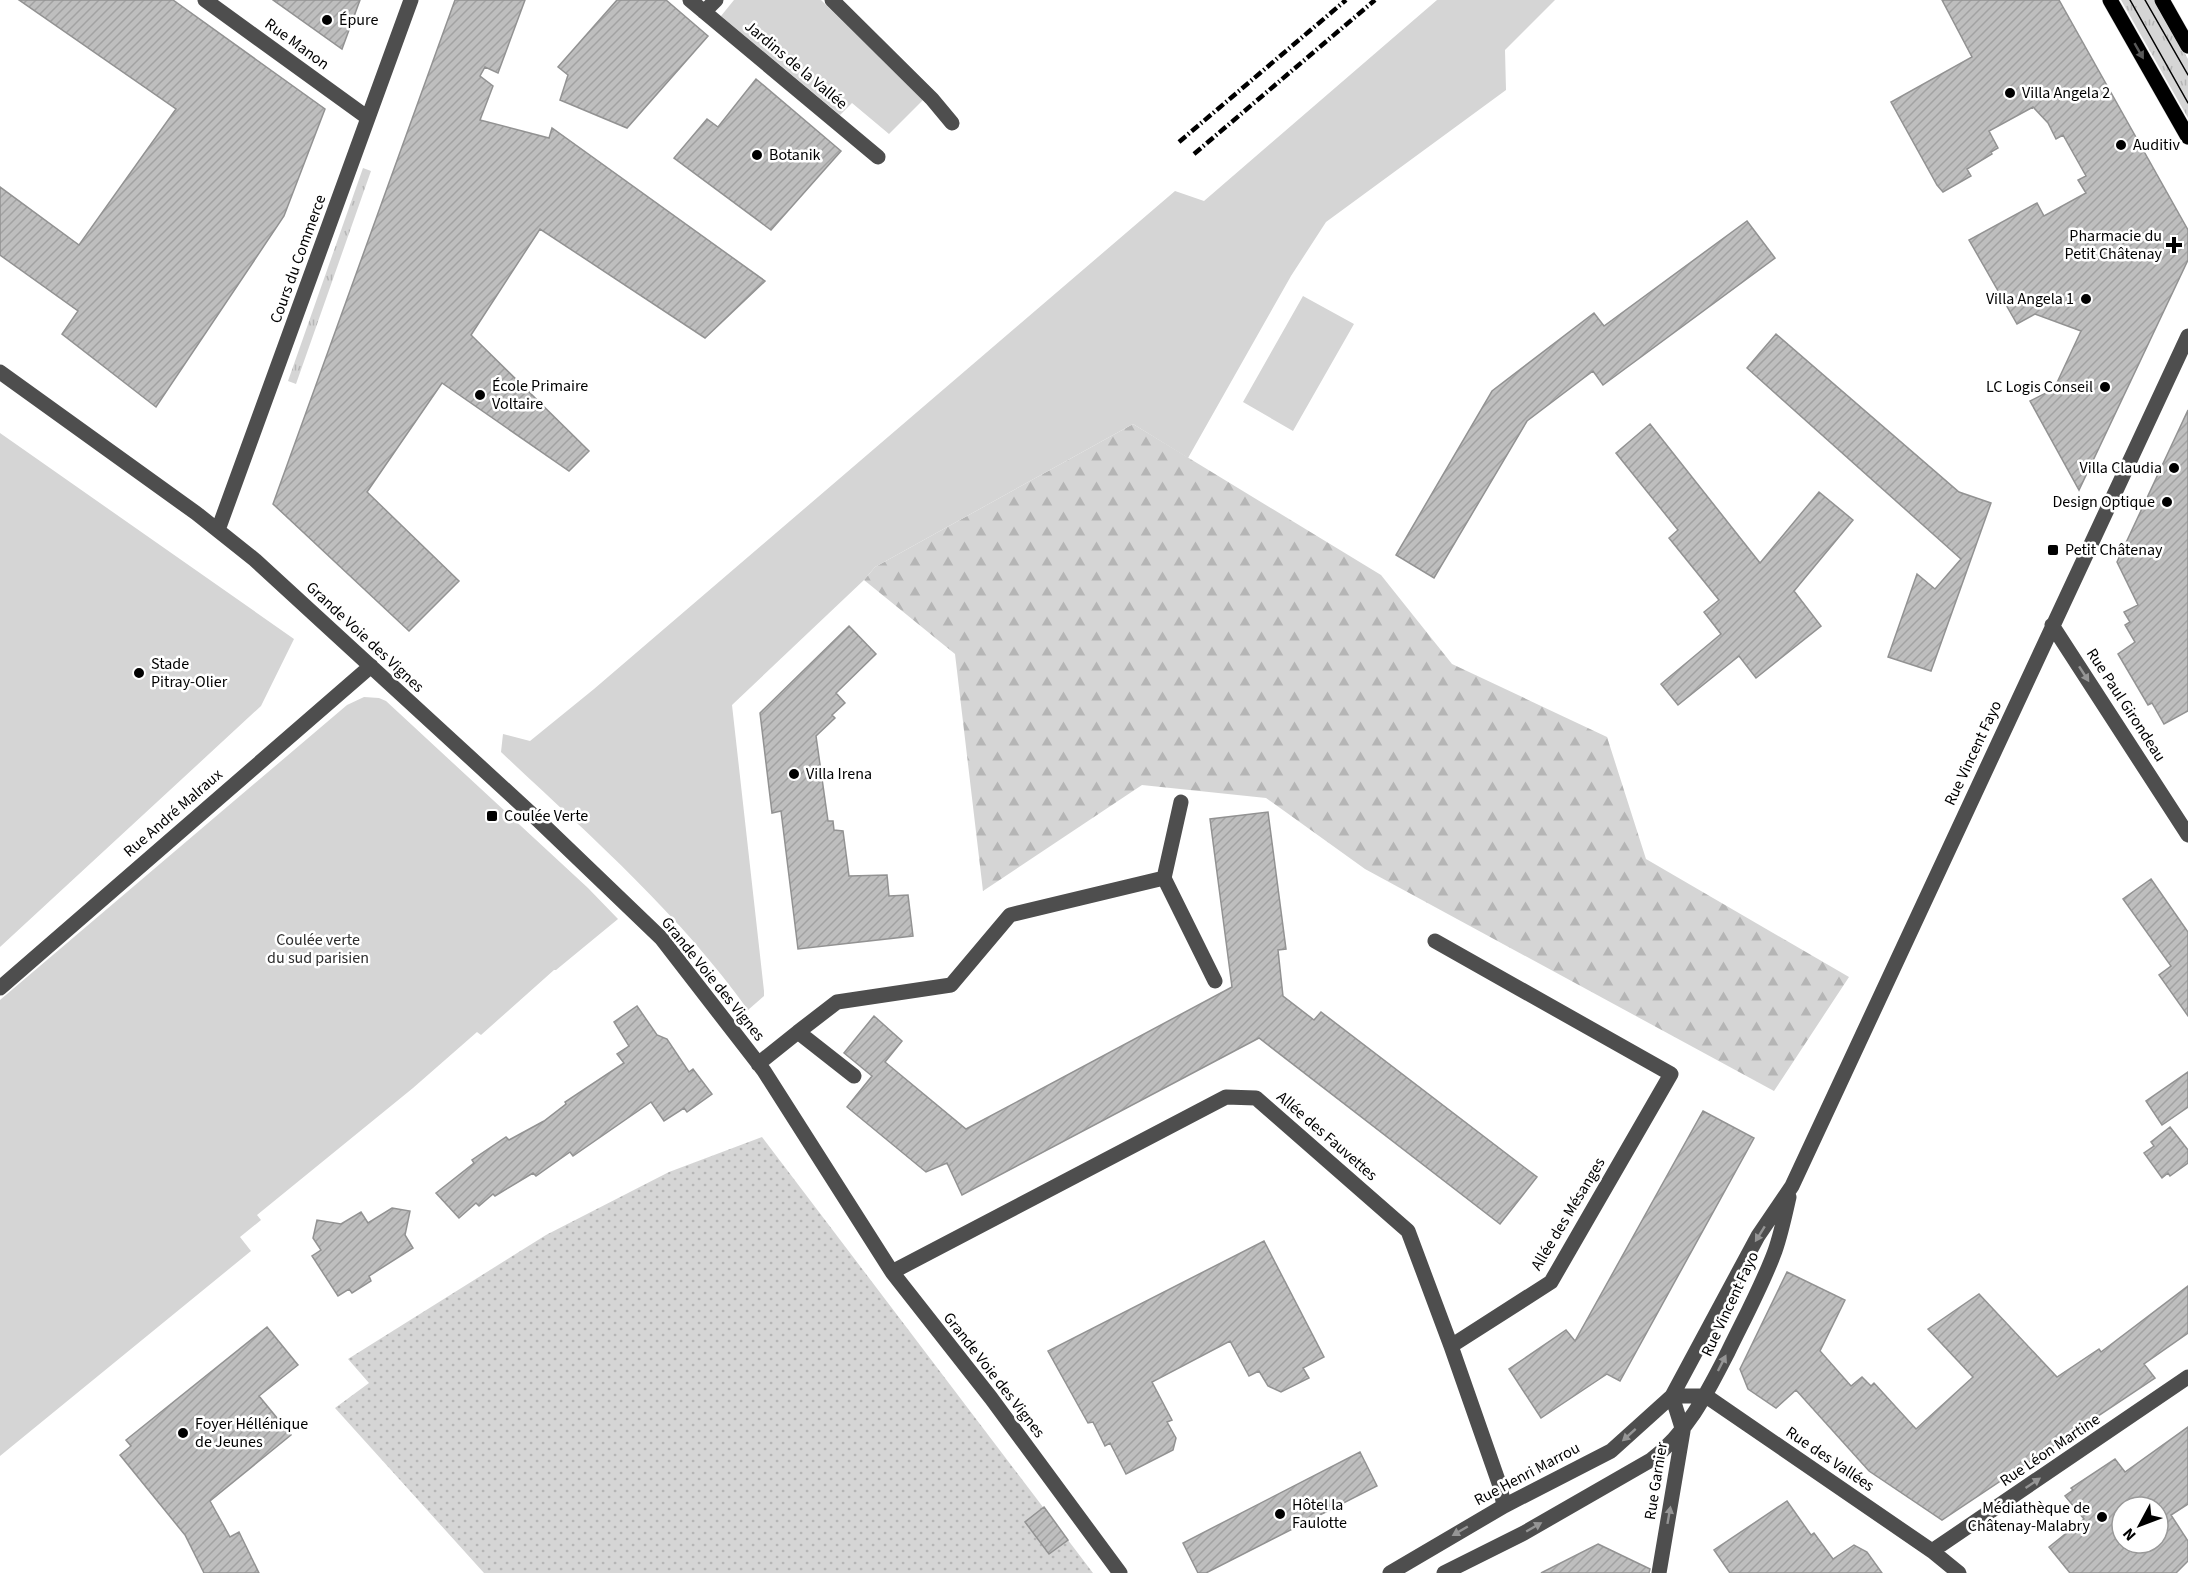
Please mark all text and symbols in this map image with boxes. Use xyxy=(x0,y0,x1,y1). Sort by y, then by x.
place label: Épure xyxy=(339,9,378,31)
street label: Rue Manon xyxy=(260,13,334,75)
marker: Épure xyxy=(320,13,334,27)
street label: Jardins de la Vallée xyxy=(740,15,852,115)
one-way arrow xyxy=(2134,43,2144,60)
place label: Villa Angela 2 xyxy=(2022,82,2110,104)
marker: Villa Angela 2 xyxy=(2003,86,2017,100)
place label: Auditiv xyxy=(2133,134,2180,156)
marker: Auditiv xyxy=(2114,138,2128,152)
place label: Botanik xyxy=(769,144,821,166)
marker: Botanik xyxy=(750,148,764,162)
street label: Cours du Commerce xyxy=(265,192,331,326)
place label: Pharmacie du Petit Châtenay xyxy=(2064,225,2163,265)
marker: Pharmacie du Petit Châtenay xyxy=(2167,238,2181,252)
place label: Villa Angela 1 xyxy=(1986,288,2074,310)
marker: Villa Angela 1 xyxy=(2079,292,2093,306)
place label: École Primaire Voltaire xyxy=(492,375,588,415)
place label: LC Logis Conseil xyxy=(1986,376,2093,398)
marker: LC Logis Conseil xyxy=(2098,380,2112,394)
marker: École Primaire Voltaire xyxy=(473,388,487,402)
place label: Villa Claudia xyxy=(2080,457,2162,479)
marker: Villa Claudia xyxy=(2167,461,2181,475)
place label: Design Optique xyxy=(2052,491,2155,513)
marker: Design Optique xyxy=(2160,495,2174,509)
place label: Petit Châtenay xyxy=(2065,539,2163,561)
marker: Petit Châtenay xyxy=(2046,543,2060,557)
street label: Grande Voie des Vignes xyxy=(301,576,429,698)
street label: Rue Paul Girondeau xyxy=(2081,644,2171,766)
place label: Stade Pitray-Olier xyxy=(151,653,228,693)
one-way arrow xyxy=(2078,665,2090,681)
marker: Stade Pitray-Olier xyxy=(132,666,146,680)
street label: Rue Vincent Fayo xyxy=(1939,697,2007,809)
place label: Villa Irena xyxy=(806,763,872,785)
street label: Rue André Malraux xyxy=(119,764,227,862)
marker: Villa Irena xyxy=(787,767,801,781)
place label: Coulée Verte xyxy=(504,805,588,827)
marker: Coulée Verte xyxy=(485,809,499,823)
street label: Grande Voie des Vignes xyxy=(656,912,770,1046)
park label: Coulée verte du sud parisien xyxy=(267,929,369,969)
street label: Allée des Fauvettes xyxy=(1272,1086,1382,1186)
street label: Allée des Mésanges xyxy=(1526,1153,1611,1275)
one-way arrow xyxy=(1754,1226,1765,1242)
street label: Rue Vincent Fayo xyxy=(1696,1248,1764,1360)
street label: Grande Voie des Vignes xyxy=(938,1308,1050,1443)
one-way arrow xyxy=(1718,1354,1727,1371)
street label: Rue Léon Martine xyxy=(1996,1408,2104,1492)
place label: Foyer Héllénique de Jeunes xyxy=(195,1413,308,1453)
street label: Rue des Vallées xyxy=(1781,1421,1879,1497)
marker: Foyer Héllénique de Jeunes xyxy=(176,1426,190,1440)
one-way arrow xyxy=(1622,1428,1637,1441)
street label: Rue Henri Marrou xyxy=(1470,1437,1584,1511)
street label: Rue Garnier xyxy=(1639,1440,1673,1522)
one-way arrow xyxy=(2024,1477,2040,1489)
place label: Hôtel la Faulotte xyxy=(1292,1494,1347,1534)
north arrow xyxy=(2110,1495,2170,1555)
place label: Médiathèque de Châtenay-Malabry xyxy=(1968,1497,2091,1537)
one-way arrow xyxy=(1665,1506,1674,1525)
marker: Hôtel la Faulotte xyxy=(1273,1507,1287,1521)
marker: Médiathèque de Châtenay-Malabry xyxy=(2095,1510,2109,1524)
one-way arrow xyxy=(1525,1523,1542,1533)
text: N xyxy=(2118,1523,2141,1545)
one-way arrow xyxy=(1451,1526,1468,1536)

